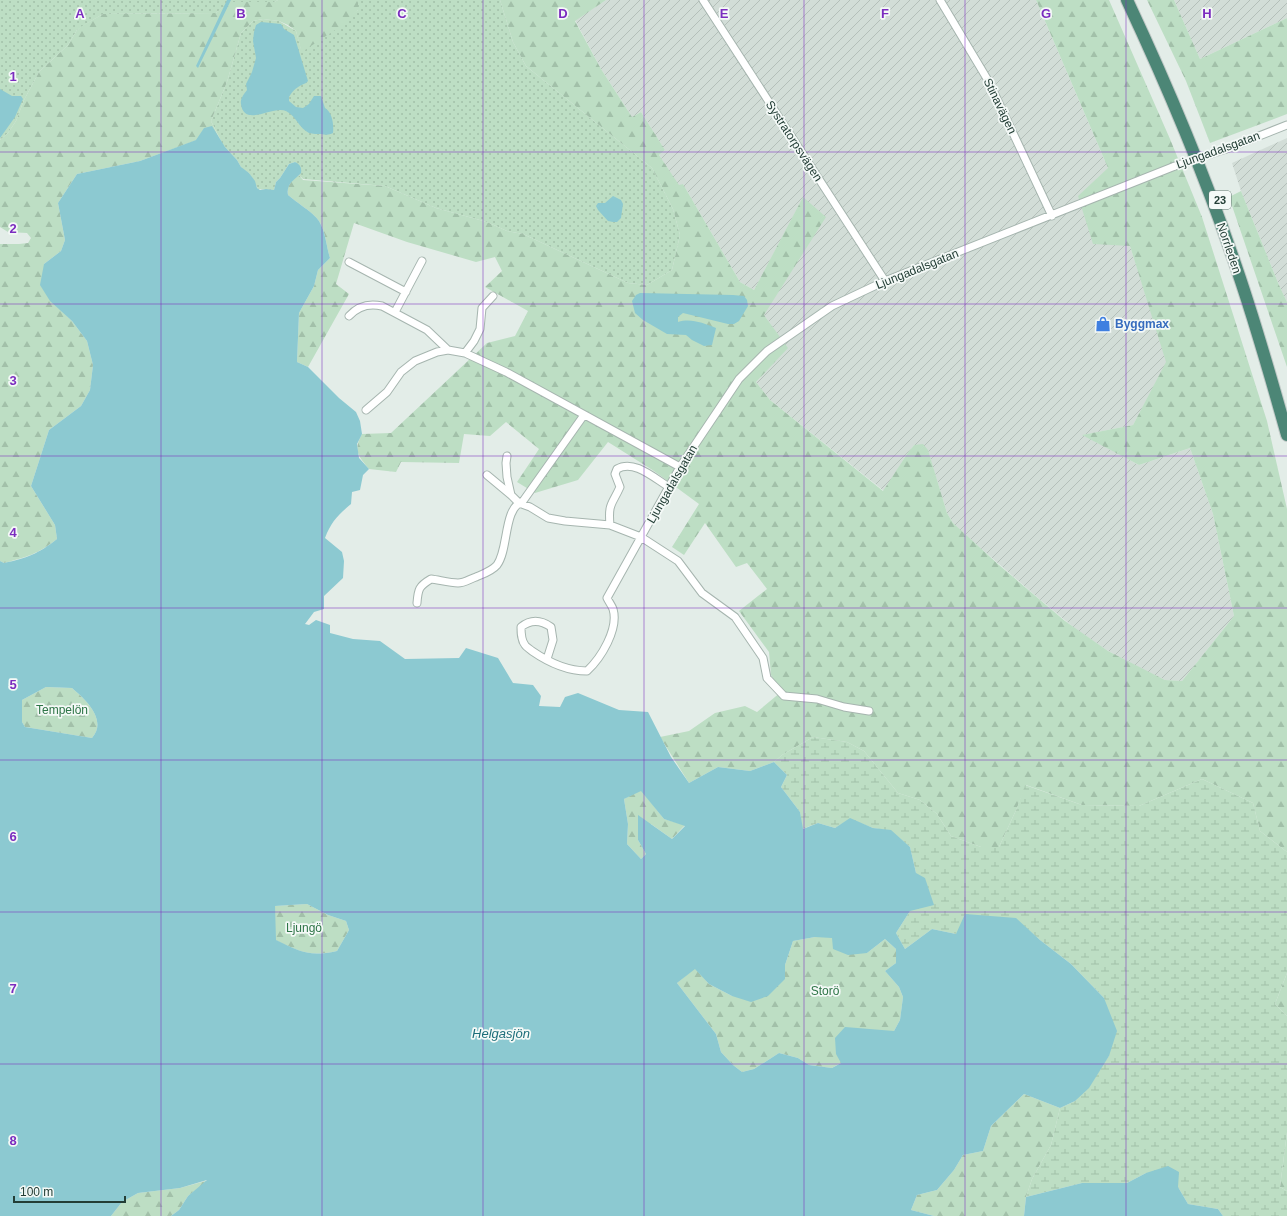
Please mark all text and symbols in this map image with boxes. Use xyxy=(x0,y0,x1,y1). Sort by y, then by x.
text: A xyxy=(75,6,85,21)
text: B xyxy=(236,6,246,21)
text: C xyxy=(397,6,407,21)
text: D xyxy=(558,6,568,21)
text: E xyxy=(720,6,729,21)
text: F xyxy=(881,6,889,21)
text: G xyxy=(1041,6,1051,21)
text: H xyxy=(1202,6,1212,21)
text: 1 xyxy=(9,69,17,84)
street label: Stinavägen xyxy=(981,76,1019,136)
street label: Systratorpsvägen xyxy=(763,98,825,184)
street label: Ljungadalsgatan xyxy=(1174,128,1262,172)
road number: 23 xyxy=(1209,191,1231,209)
text: 2 xyxy=(9,221,17,236)
street label: Norrleden xyxy=(1214,221,1244,275)
street label: Ljungadalsgatan xyxy=(874,246,960,292)
shop icon: Byggmax xyxy=(1094,315,1112,333)
place label: Byggmax xyxy=(1115,317,1169,331)
text: 3 xyxy=(9,373,17,388)
street label: Ljungadalsgatan xyxy=(644,442,700,526)
text: 4 xyxy=(9,525,17,540)
text: 5 xyxy=(9,677,17,692)
park label: Tempelön xyxy=(36,703,88,717)
text: 6 xyxy=(9,829,17,844)
park label: Ljungö xyxy=(286,921,322,935)
text: 7 xyxy=(9,981,17,996)
park label: Storö xyxy=(811,984,840,998)
water label: Helgasjön xyxy=(472,1026,530,1041)
text: 8 xyxy=(9,1133,17,1148)
scale bar xyxy=(14,1178,125,1204)
text: 100 m xyxy=(20,1185,53,1199)

